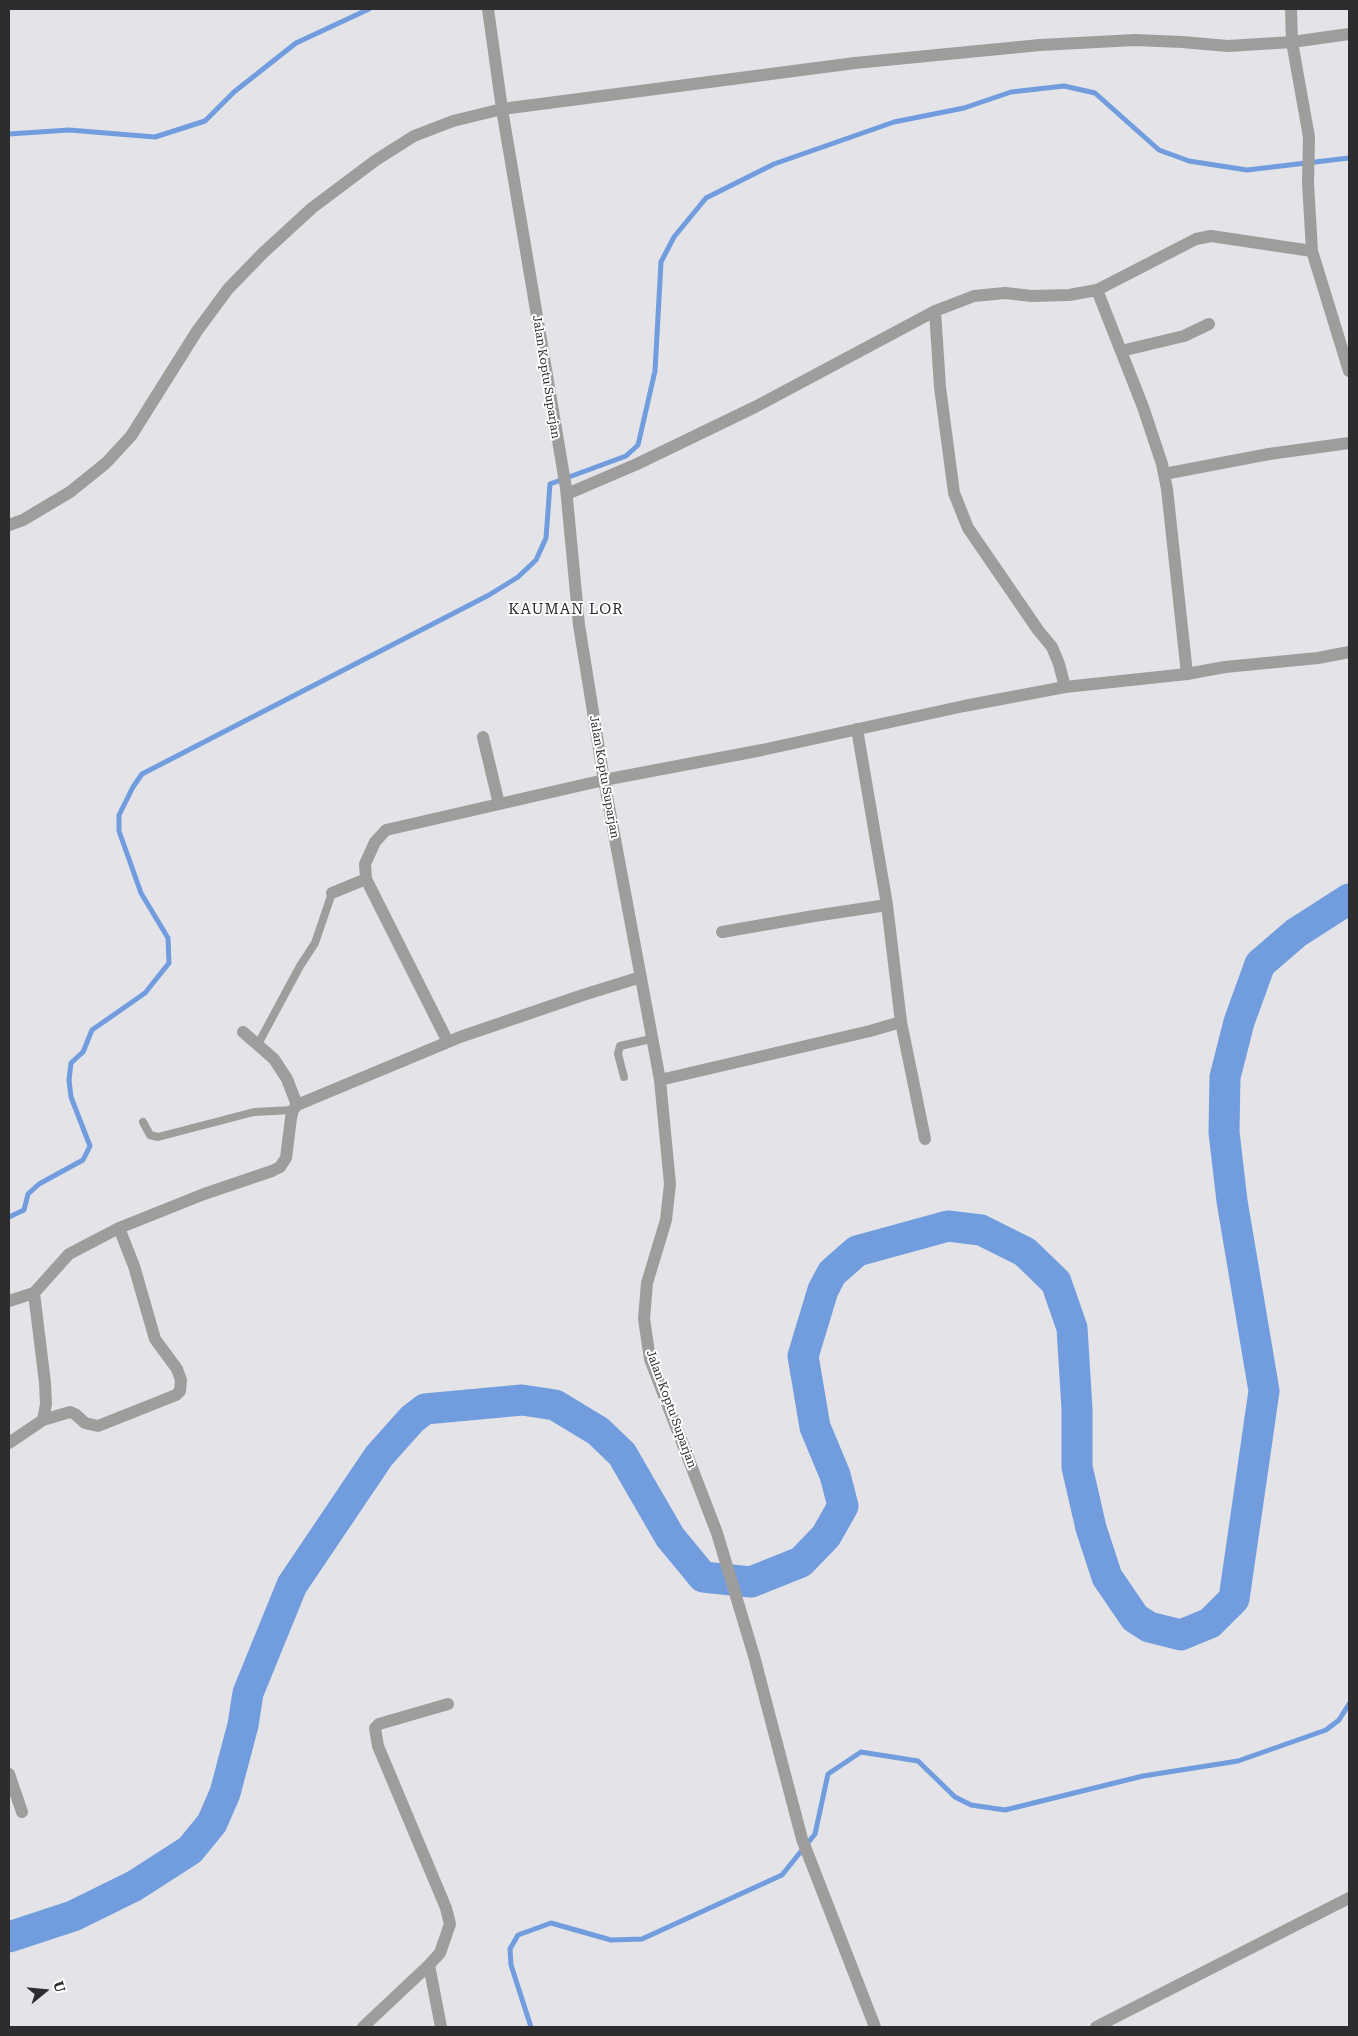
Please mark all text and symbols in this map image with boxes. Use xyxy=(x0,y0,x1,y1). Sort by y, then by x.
street label: Jalan Koptu Suparjan xyxy=(529,314,563,440)
district label: KAUMAN LOR xyxy=(507,601,625,619)
street label: Jalan Koptu Suparjan xyxy=(586,714,622,840)
street label: Jalan Koptu Suparjan xyxy=(643,1348,699,1470)
north arrow xyxy=(20,1966,70,2016)
text: U xyxy=(50,1979,69,1994)

